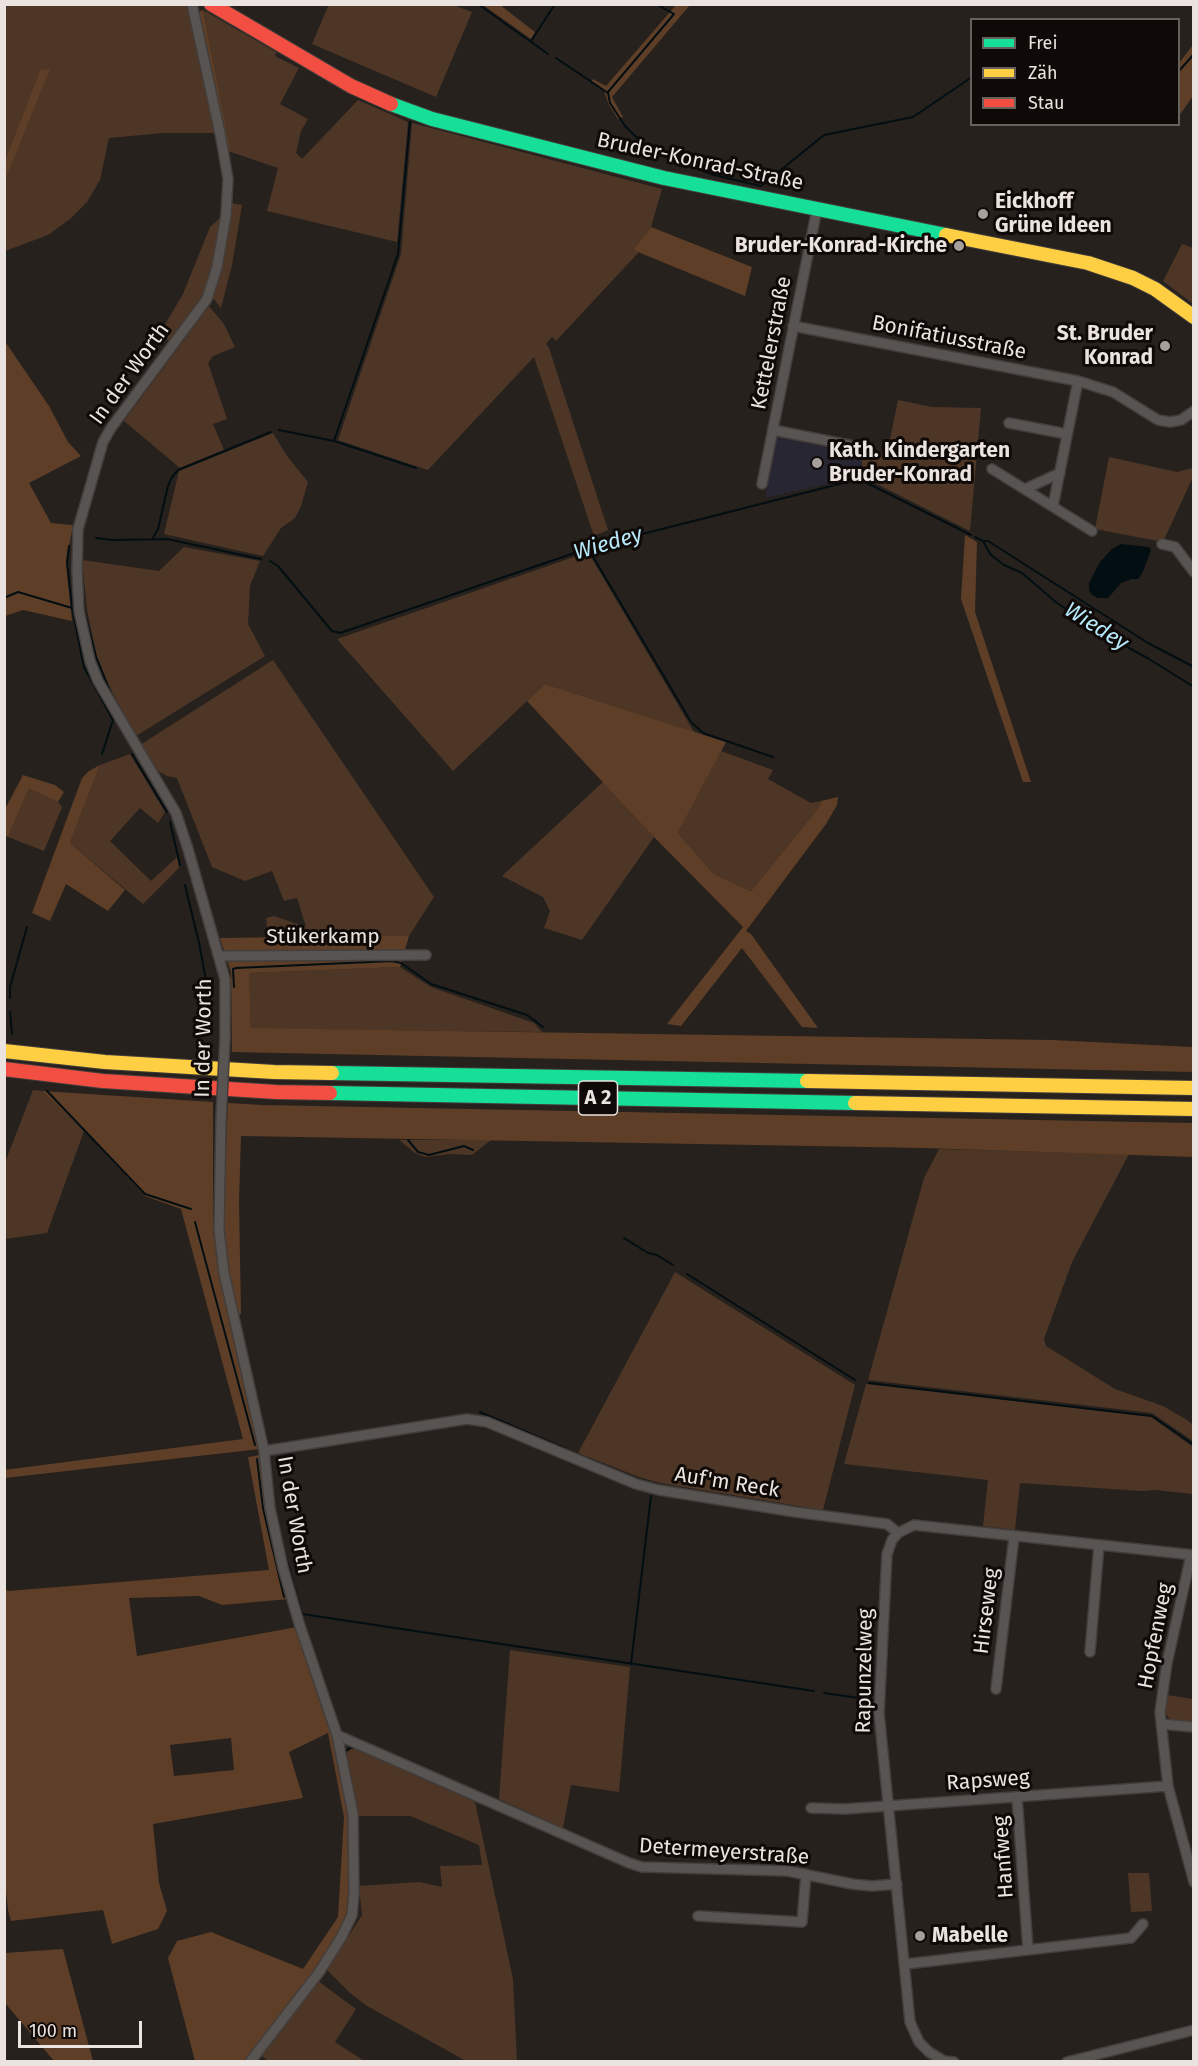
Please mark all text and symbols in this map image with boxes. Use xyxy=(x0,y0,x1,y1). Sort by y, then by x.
legend xyxy=(970,18,1180,126)
text: Frei xyxy=(1028,32,1058,54)
text: Zäh xyxy=(1028,62,1057,84)
text: Stau xyxy=(1028,92,1064,114)
street label: Bruder-Konrad-Straße xyxy=(595,128,805,196)
place label: Eickhoff Grüne Ideen xyxy=(995,189,1112,239)
marker: Eickhoff Grüne Ideen xyxy=(976,207,990,221)
place label: Bruder-Konrad-Kirche xyxy=(735,233,947,259)
marker: Bruder-Konrad-Kirche xyxy=(952,239,966,253)
street label: Kettelerstraße xyxy=(747,274,797,412)
street label: Bonifatiusstraße xyxy=(870,311,1028,365)
street label: In der Worth xyxy=(85,318,175,430)
place label: St. Bruder Konrad xyxy=(1057,321,1153,371)
marker: St. Bruder Konrad xyxy=(1158,339,1172,353)
place label: Kath. Kindergarten Bruder-Konrad xyxy=(829,438,1010,488)
marker: Kath. Kindergarten Bruder-Konrad xyxy=(810,456,824,470)
water label: Wiedey xyxy=(571,522,645,566)
water label: Wiedey xyxy=(1059,597,1133,657)
street label: Stükerkamp xyxy=(266,924,380,950)
street label: In der Worth xyxy=(190,978,218,1098)
road number: A 2 xyxy=(578,1081,618,1115)
street label: In der Worth xyxy=(271,1454,317,1576)
street label: Auf'm Reck xyxy=(673,1462,781,1504)
street label: Hirseweg xyxy=(969,1566,1005,1656)
street label: Hopfenweg xyxy=(1133,1581,1179,1691)
street label: Rapunzelweg xyxy=(851,1608,879,1734)
street label: Rapsweg xyxy=(945,1766,1031,1796)
street label: Hanfweg xyxy=(989,1815,1019,1899)
street label: Determeyerstraße xyxy=(638,1833,810,1871)
place label: Mabelle xyxy=(932,1923,1008,1949)
marker: Mabelle xyxy=(913,1929,927,1943)
scale bar xyxy=(21,2009,146,2047)
text: 100 m xyxy=(29,2020,77,2042)

